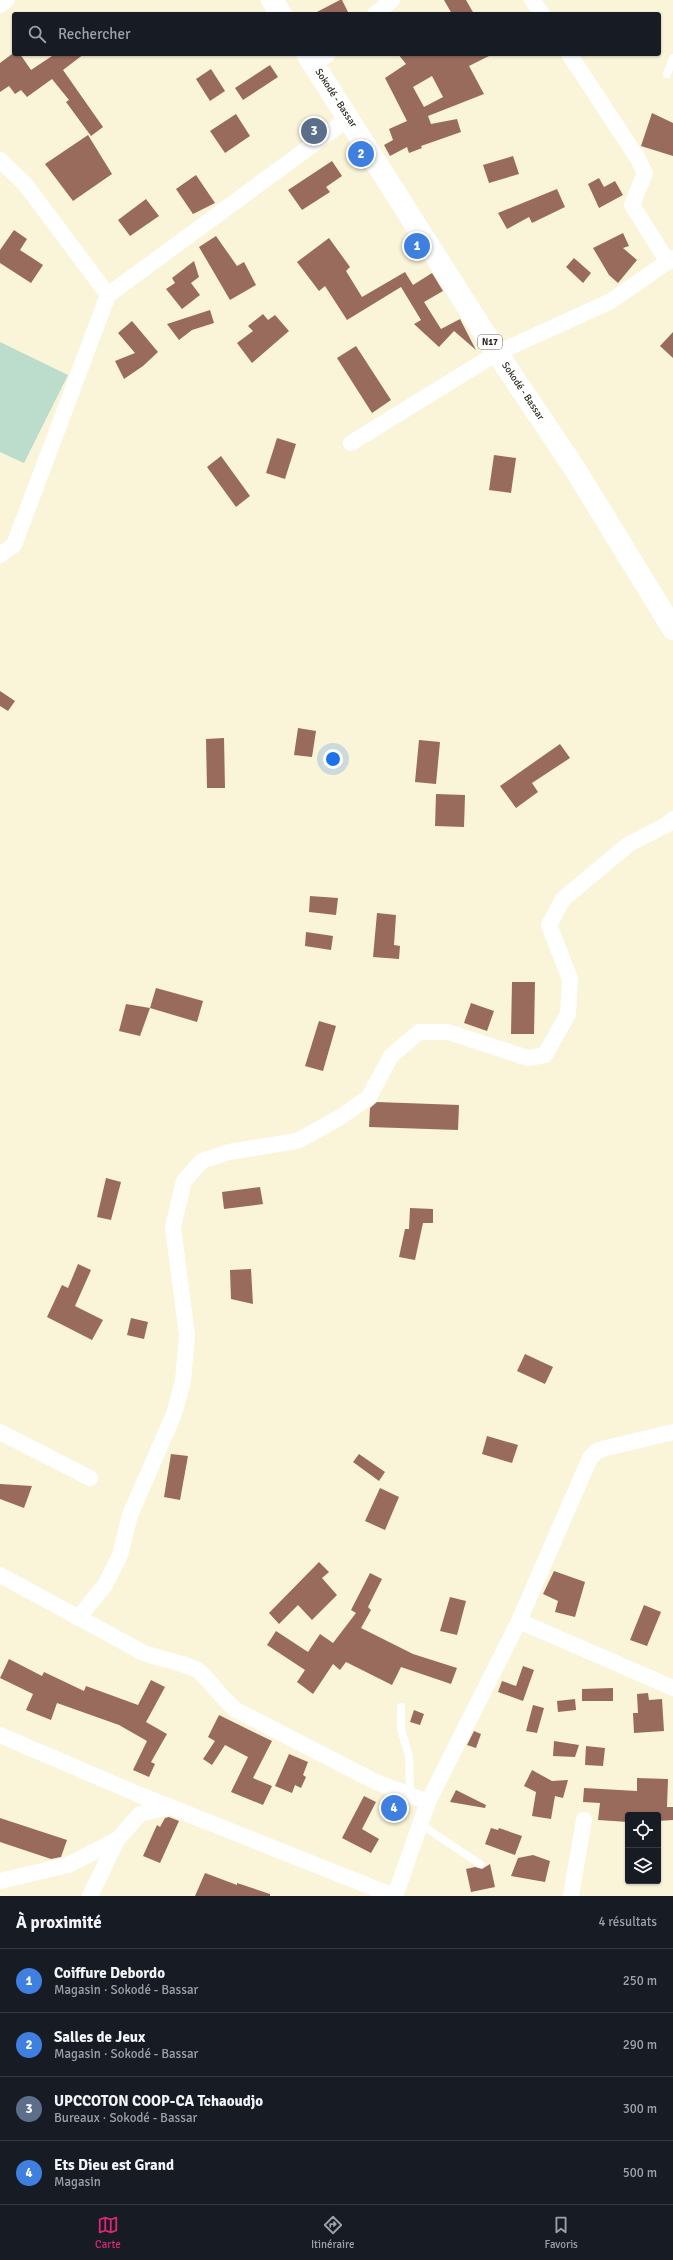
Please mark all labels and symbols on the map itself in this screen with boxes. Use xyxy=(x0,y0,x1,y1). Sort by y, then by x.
street label: Sokodé - Bassar xyxy=(313,66,360,130)
pin: 3 xyxy=(301,116,327,146)
pin: 2 xyxy=(348,139,374,169)
pin: 1 xyxy=(404,231,430,261)
road number: N17 xyxy=(478,335,502,349)
street label: Sokodé - Bassar xyxy=(499,360,547,423)
your location xyxy=(323,749,343,769)
pin: 4 xyxy=(381,1793,407,1823)

